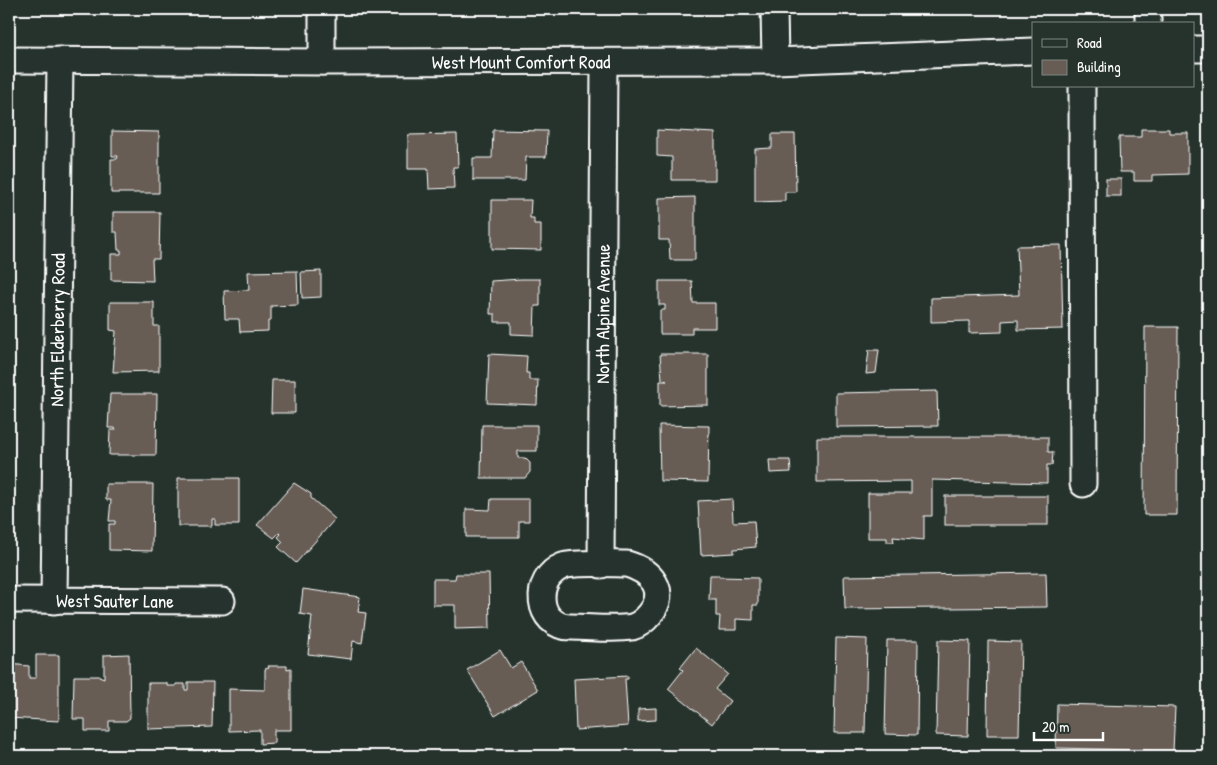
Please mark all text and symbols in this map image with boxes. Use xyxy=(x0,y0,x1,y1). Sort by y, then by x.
legend xyxy=(1032,22,1194,88)
text: Road xyxy=(1077,32,1102,53)
street label: West Mount Comfort Road xyxy=(432,48,611,75)
text: Building xyxy=(1077,56,1121,77)
street label: North Alpine Avenue xyxy=(589,244,616,384)
street label: North Elderberry Road xyxy=(43,253,71,407)
street label: West Sauter Lane xyxy=(56,587,174,614)
scale bar xyxy=(1034,710,1103,742)
text: 20 m xyxy=(1042,716,1069,737)

